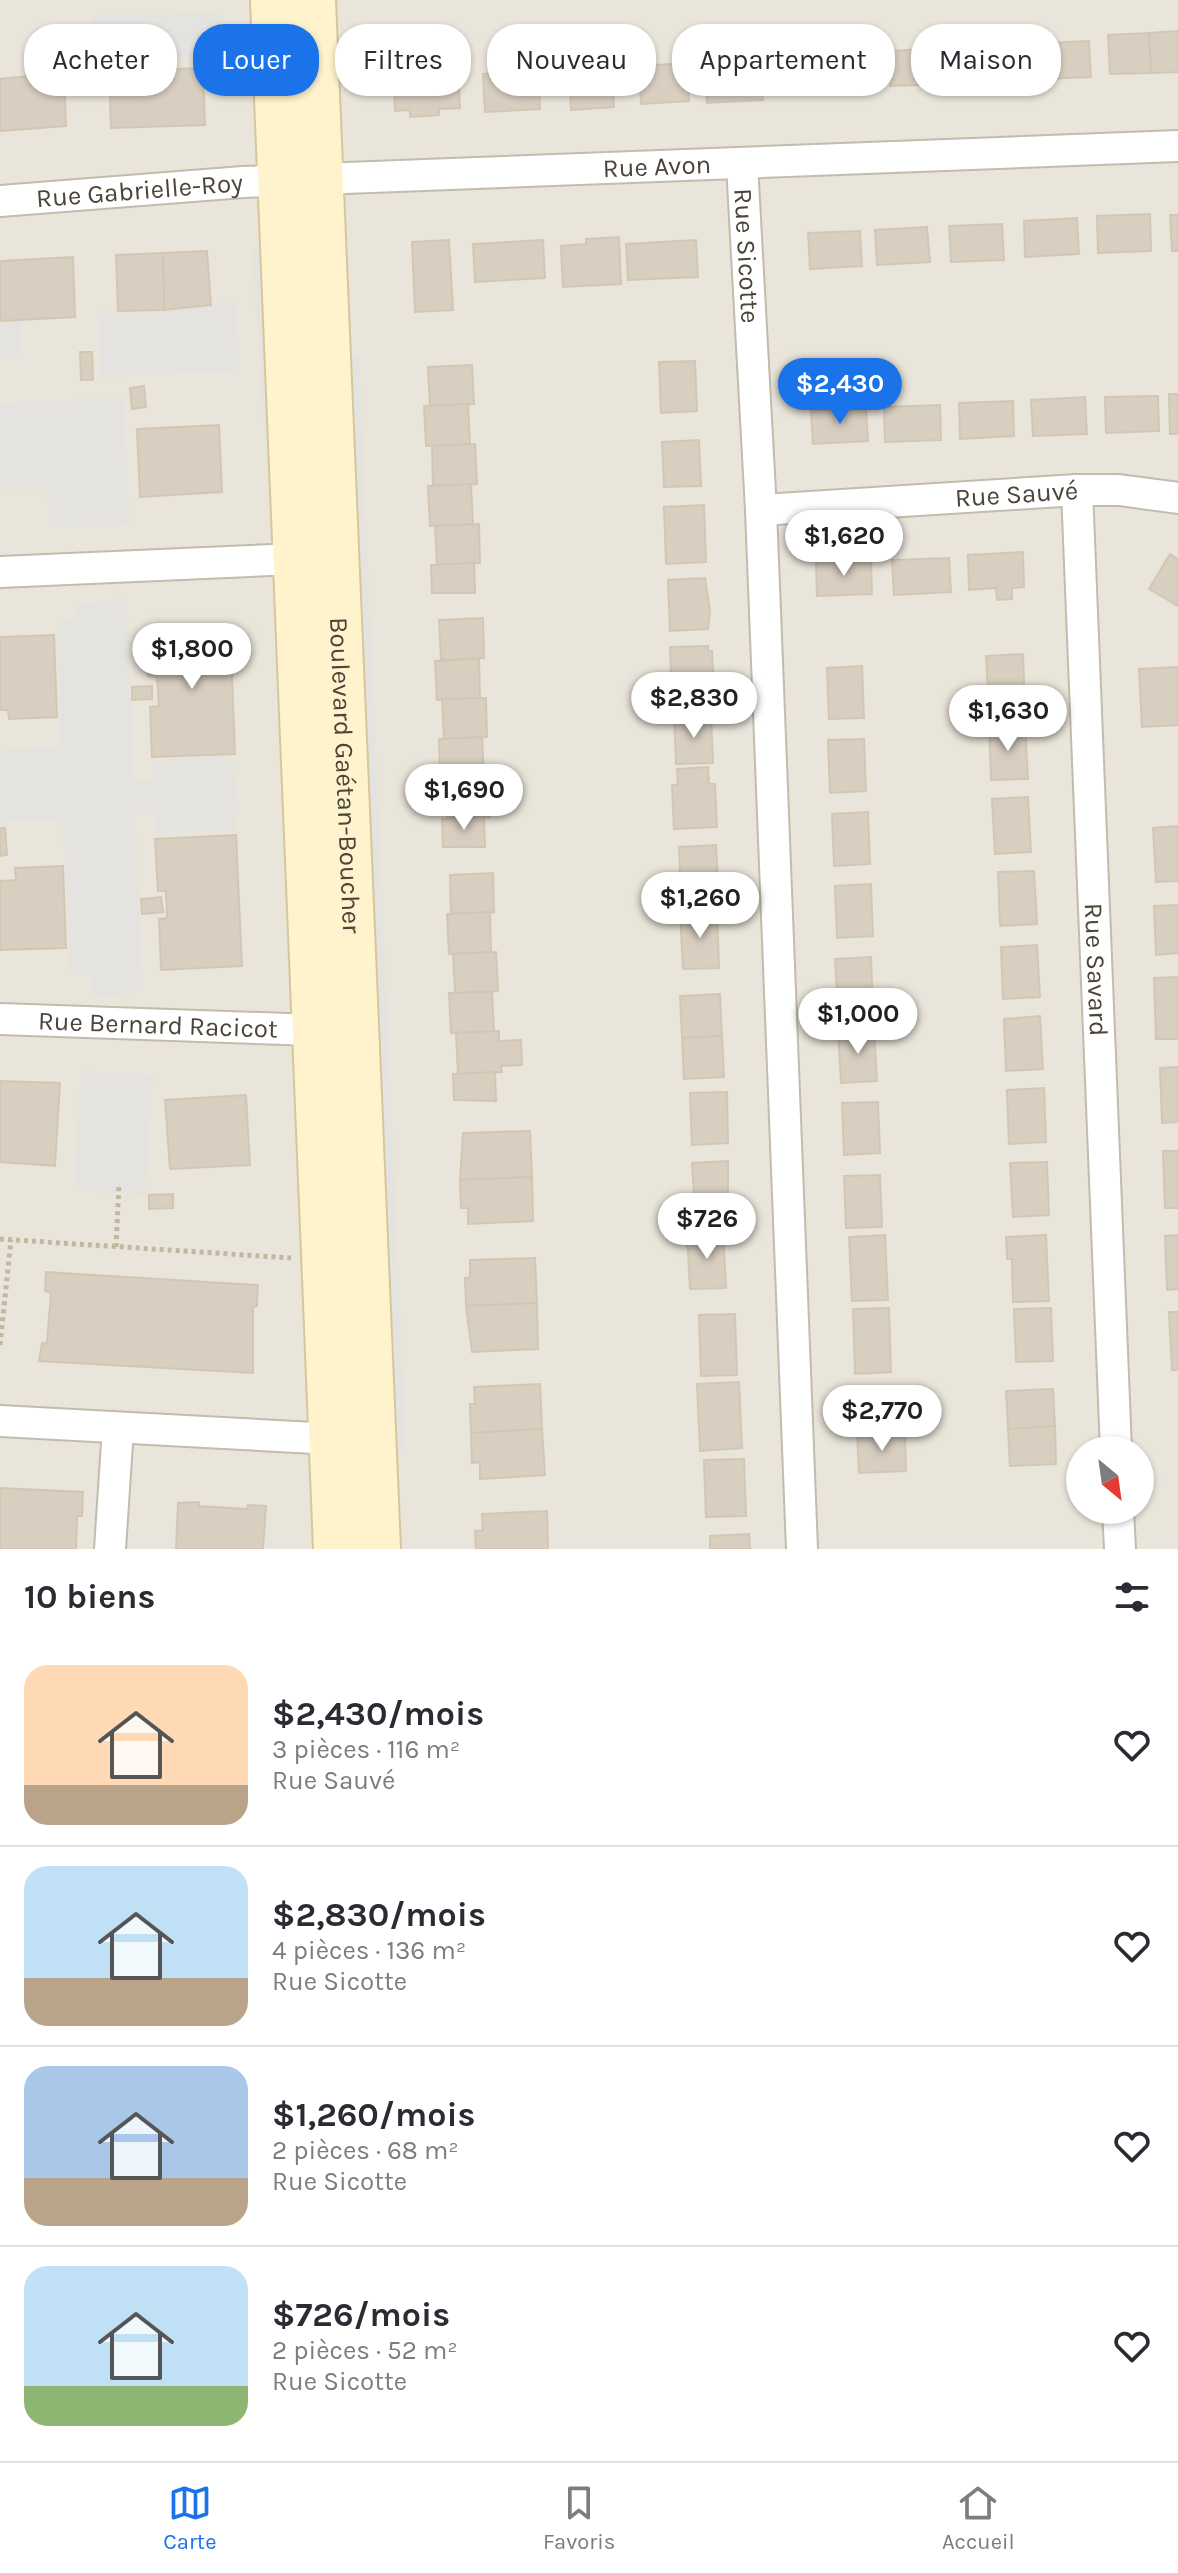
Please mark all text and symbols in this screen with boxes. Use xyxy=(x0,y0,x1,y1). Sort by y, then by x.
chip: Acheter xyxy=(24,24,177,96)
chip: Louer xyxy=(193,24,319,96)
chip: Filtres xyxy=(335,24,471,96)
chip: Nouveau xyxy=(487,24,656,96)
chip: Appartement xyxy=(672,24,895,96)
chip: Maison xyxy=(911,24,1061,96)
street label: Rue Avon xyxy=(602,148,712,184)
street label: Rue Gabrielle-Roy xyxy=(35,167,244,214)
street label: Rue Sicotte xyxy=(728,187,766,324)
pin: $2,430 xyxy=(775,358,905,426)
text: $2,430 xyxy=(796,368,884,399)
street label: Rue Sauvé xyxy=(954,474,1079,513)
pin: $1,620 xyxy=(779,510,909,578)
text: $1,620 xyxy=(803,520,885,551)
street label: Boulevard Gaétan-Boucher xyxy=(323,617,368,935)
pin: $1,800 xyxy=(127,623,257,691)
text: $1,800 xyxy=(150,633,234,664)
pin: $2,830 xyxy=(629,672,759,740)
text: $2,830 xyxy=(649,682,739,713)
pin: $1,630 xyxy=(943,685,1073,753)
text: $1,630 xyxy=(967,695,1049,726)
pin: $1,690 xyxy=(399,764,529,832)
text: $1,690 xyxy=(423,774,505,805)
pin: $1,260 xyxy=(635,872,765,940)
text: $1,260 xyxy=(659,882,741,913)
street label: Rue Savard xyxy=(1078,902,1115,1037)
pin: $1,000 xyxy=(793,988,923,1056)
text: $1,000 xyxy=(816,998,900,1029)
street label: Rue Bernard Racicot xyxy=(37,1005,279,1044)
pin: $726 xyxy=(660,1193,754,1261)
text: $726 xyxy=(676,1203,738,1234)
pin: $2,770 xyxy=(817,1385,947,1453)
text: $2,770 xyxy=(841,1395,923,1426)
north arrow xyxy=(1066,1436,1154,1524)
map controls xyxy=(1066,1436,1154,1524)
icon: filters xyxy=(1110,1575,1154,1619)
text: 10 biens xyxy=(24,1577,155,1617)
text: $2,430/mois xyxy=(272,1694,484,1734)
icon: home xyxy=(88,1697,184,1793)
icon: heart xyxy=(1110,1723,1154,1767)
text: 3 pièces · 116 m² xyxy=(272,1734,460,1765)
text: Rue Sauvé xyxy=(272,1765,395,1796)
text: $2,830/mois xyxy=(272,1895,486,1935)
icon: home xyxy=(88,1898,184,1994)
icon: heart xyxy=(1110,1924,1154,1968)
text: 4 pièces · 136 m² xyxy=(272,1935,466,1966)
text: Rue Sicotte xyxy=(272,1966,407,1997)
text: $1,260/mois xyxy=(272,2095,476,2135)
icon: home xyxy=(88,2098,184,2194)
icon: heart xyxy=(1110,2124,1154,2168)
text: 2 pièces · 68 m² xyxy=(272,2135,459,2166)
text: Rue Sicotte xyxy=(272,2166,407,2197)
text: $726/mois xyxy=(272,2295,450,2335)
icon: home xyxy=(88,2298,184,2394)
icon: heart xyxy=(1110,2324,1154,2368)
text: 2 pièces · 52 m² xyxy=(272,2335,458,2366)
text: Rue Sicotte xyxy=(272,2366,407,2397)
tab: Carte xyxy=(163,2481,216,2555)
tab: Favoris xyxy=(543,2481,615,2555)
tab: Accueil xyxy=(942,2481,1015,2555)

